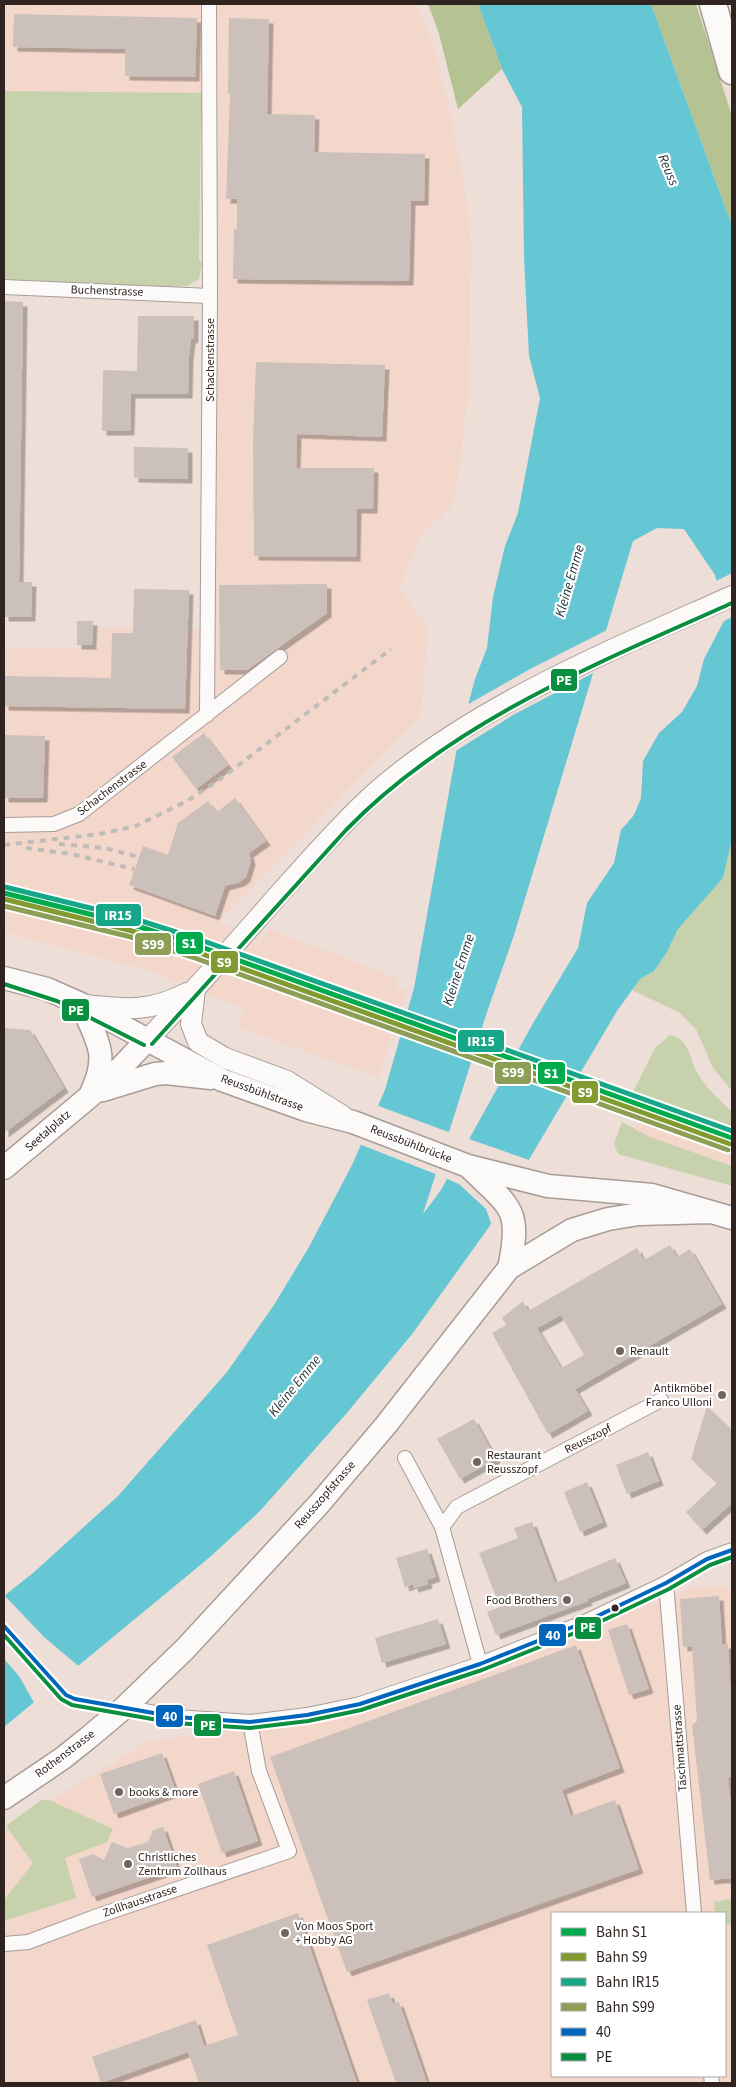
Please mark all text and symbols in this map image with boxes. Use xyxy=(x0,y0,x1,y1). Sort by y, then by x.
water label: Reuss xyxy=(652,151,684,189)
street label: Buchenstrasse xyxy=(70,281,144,301)
street label: Schachenstrasse xyxy=(202,318,219,402)
water label: Kleine Emme xyxy=(550,542,590,619)
line badge: PE xyxy=(550,668,578,692)
text: PE xyxy=(556,671,572,691)
street label: Schachenstrasse xyxy=(73,756,151,820)
line badge: IR15 xyxy=(95,903,142,927)
text: IR15 xyxy=(104,906,132,926)
line badge: S1 xyxy=(175,931,204,955)
water label: Kleine Emme xyxy=(438,931,480,1008)
line badge: S99 xyxy=(134,932,172,956)
text: S1 xyxy=(181,934,197,954)
text: S99 xyxy=(142,935,164,955)
line badge: S9 xyxy=(210,950,239,974)
text: S9 xyxy=(216,953,232,973)
line badge: PE xyxy=(61,998,90,1022)
text: PE xyxy=(68,1001,84,1021)
line badge: IR15 xyxy=(457,1029,505,1053)
text: IR15 xyxy=(467,1032,495,1052)
line badge: S99 xyxy=(494,1061,532,1085)
line badge: S1 xyxy=(537,1061,566,1085)
text: S99 xyxy=(502,1063,524,1083)
text: S1 xyxy=(543,1064,559,1084)
street label: Reussbühlstrasse xyxy=(218,1070,306,1116)
line badge: S9 xyxy=(571,1080,599,1104)
text: S9 xyxy=(577,1083,593,1103)
street label: Seetalplatz xyxy=(21,1106,75,1156)
street label: Reussbühlbrücke xyxy=(368,1121,454,1167)
place label: Renault xyxy=(630,1343,669,1360)
marker: Renault xyxy=(614,1345,626,1357)
water label: Kleine Emme xyxy=(264,1351,326,1421)
place label: Antikmöbel Franco Ulloni xyxy=(646,1380,712,1411)
marker: Antikmöbel Franco Ulloni xyxy=(716,1389,728,1401)
street label: Reusszopf xyxy=(561,1420,615,1458)
place label: Restaurant Reusszopf xyxy=(487,1447,541,1478)
marker: Restaurant Reusszopf xyxy=(471,1456,483,1468)
street label: Reusszopfstrasse xyxy=(291,1457,360,1533)
place label: Food Brothers xyxy=(486,1592,557,1609)
marker: Food Brothers xyxy=(561,1594,573,1606)
unlabelled marker xyxy=(610,1603,620,1613)
line badge: PE xyxy=(574,1616,602,1640)
text: PE xyxy=(580,1618,596,1638)
line badge: 40 xyxy=(538,1623,567,1647)
text: 40 xyxy=(546,1626,560,1646)
line badge: 40 xyxy=(155,1704,184,1728)
street label: Täschmattstrasse xyxy=(668,1704,692,1792)
text: 40 xyxy=(163,1707,177,1727)
line badge: PE xyxy=(193,1713,222,1737)
text: PE xyxy=(200,1716,216,1736)
street label: Rothenstrasse xyxy=(32,1726,98,1782)
place label: books & more xyxy=(129,1784,198,1801)
marker: books & more xyxy=(113,1786,125,1798)
place label: Christliches Zentrum Zollhaus xyxy=(138,1849,227,1880)
marker: Christliches Zentrum Zollhaus xyxy=(122,1858,134,1870)
street label: Zollhausstrasse xyxy=(100,1880,180,1922)
legend xyxy=(551,1912,726,2077)
place label: Von Moos Sport + Hobby AG xyxy=(295,1918,373,1949)
text: Bahn S1 xyxy=(596,1922,647,1943)
marker: Von Moos Sport + Hobby AG xyxy=(279,1927,291,1939)
text: Bahn S9 xyxy=(596,1947,647,1968)
text: Bahn IR15 xyxy=(596,1972,659,1993)
text: Bahn S99 xyxy=(596,1997,655,2018)
text: 40 xyxy=(596,2022,611,2043)
text: PE xyxy=(596,2047,612,2068)

